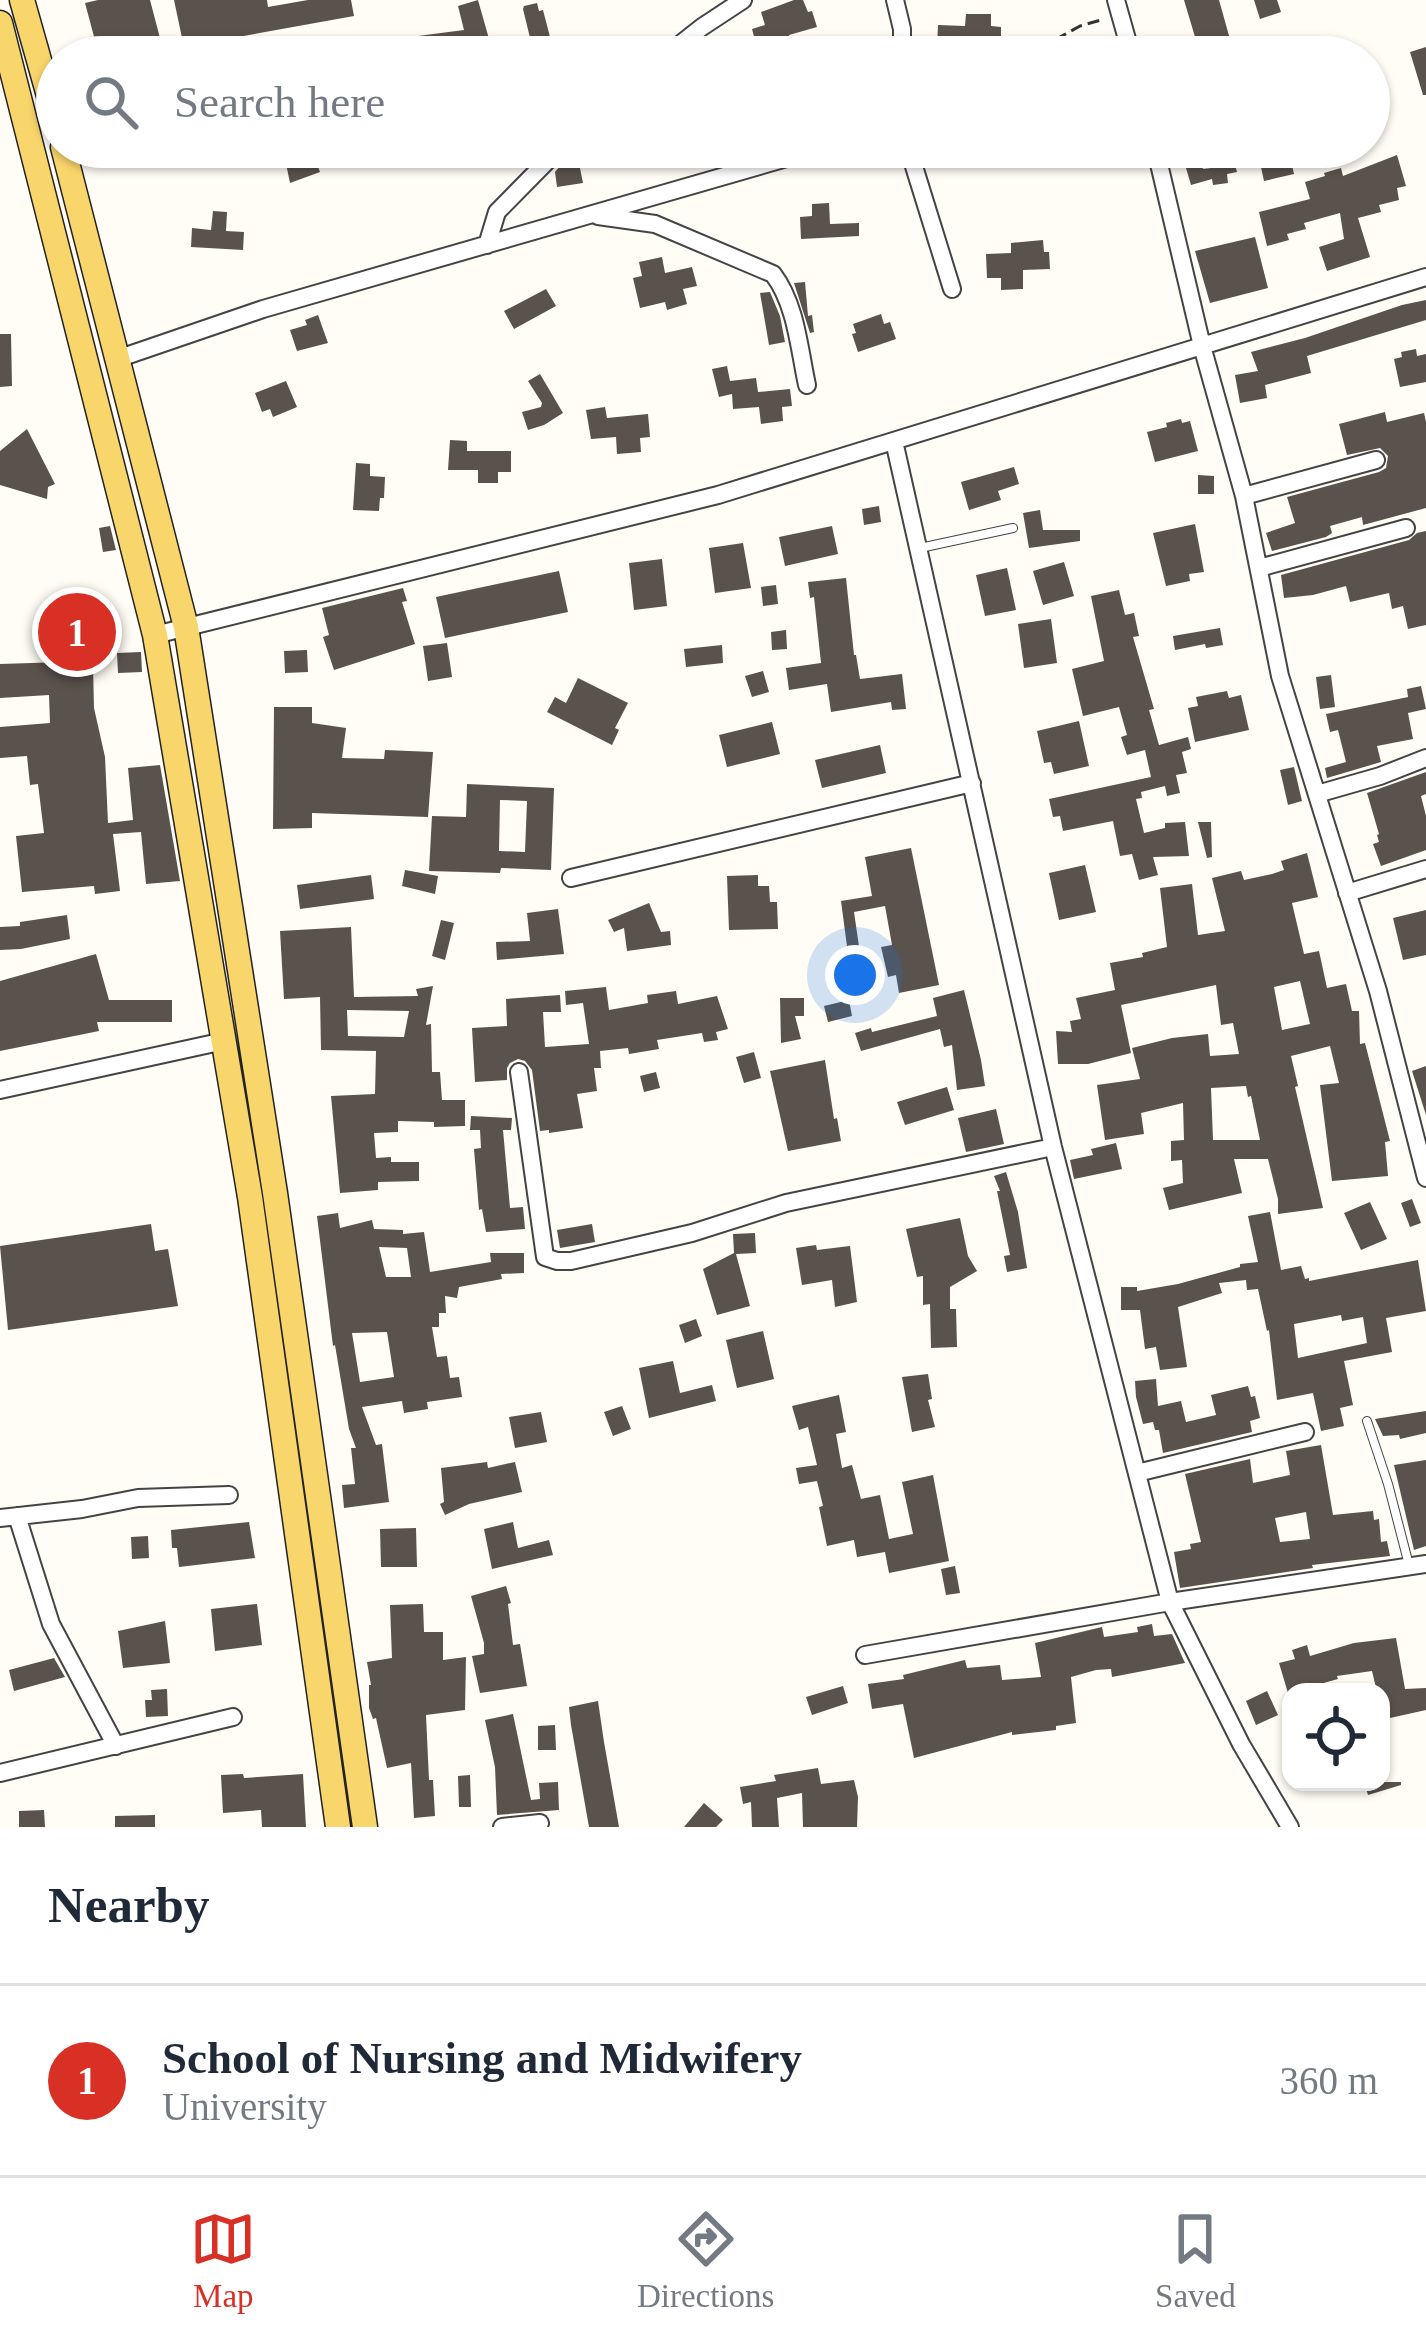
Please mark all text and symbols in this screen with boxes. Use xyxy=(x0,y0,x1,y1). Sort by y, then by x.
search box xyxy=(36,36,1390,168)
icon: search xyxy=(78,69,144,135)
text: Search here xyxy=(174,77,385,127)
pin: 1 xyxy=(38,587,116,677)
your location xyxy=(825,945,885,1005)
map controls xyxy=(1282,1683,1390,1791)
button: locate xyxy=(1282,1683,1390,1791)
text: Nearby xyxy=(48,1877,209,1933)
text: School of Nursing and Midwifery xyxy=(162,2033,802,2083)
text: 1 xyxy=(77,2059,97,2102)
text: 360 m xyxy=(1279,2059,1378,2102)
text: University xyxy=(162,2085,327,2128)
tab: Map xyxy=(190,2206,256,2315)
tab: Directions xyxy=(637,2206,774,2315)
tab: Saved xyxy=(1155,2206,1236,2315)

